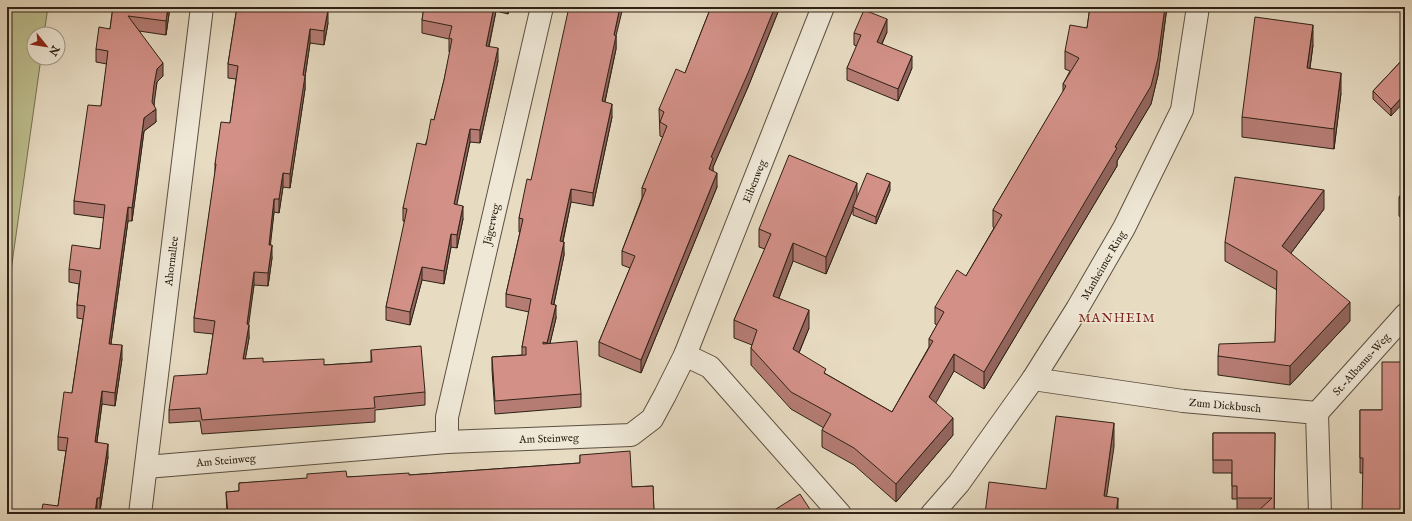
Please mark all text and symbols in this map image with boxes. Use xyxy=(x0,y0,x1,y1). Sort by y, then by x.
north arrow xyxy=(26,26,66,66)
text: N xyxy=(45,42,63,59)
street label: Eibenweg xyxy=(740,157,770,205)
street label: Jägerweg xyxy=(480,201,504,248)
street label: Manheimer Ring xyxy=(1078,227,1130,303)
street label: Ahornallee xyxy=(162,236,182,288)
district label: MANHEIM xyxy=(1078,310,1156,327)
street label: St.-Albanus-Weg xyxy=(1330,330,1394,399)
street label: Zum Dickbusch xyxy=(1188,396,1262,416)
street label: Am Steinweg xyxy=(518,431,580,447)
street label: Am Steinweg xyxy=(195,451,257,471)

